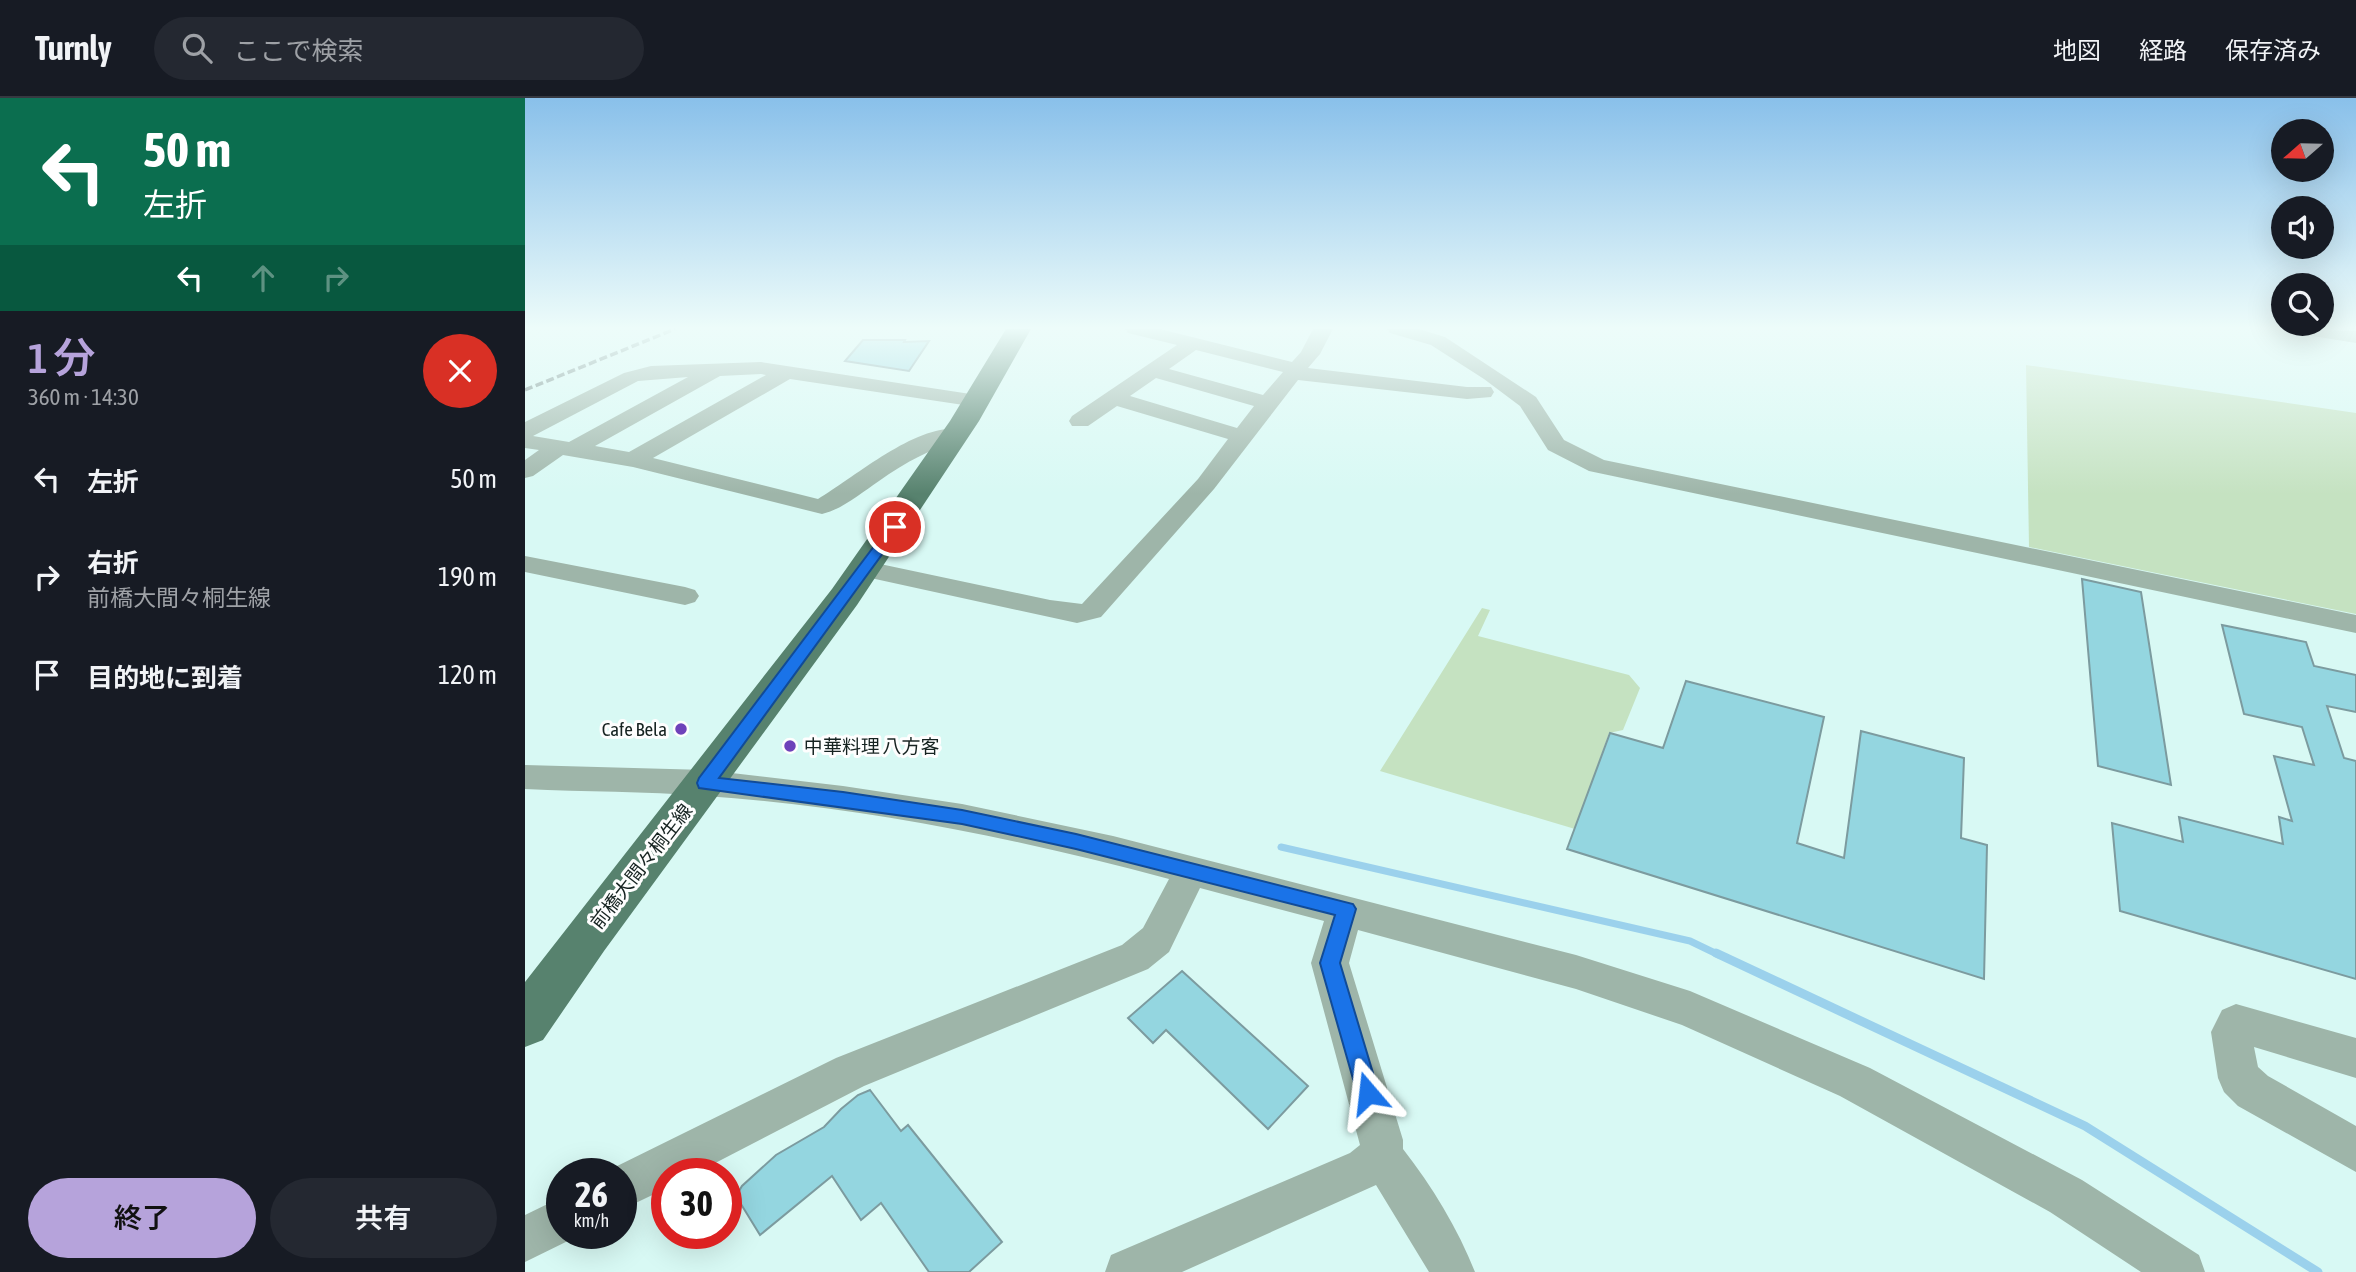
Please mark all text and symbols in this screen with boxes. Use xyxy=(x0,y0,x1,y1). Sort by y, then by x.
search box xyxy=(154,17,644,80)
text: Turnly xyxy=(35,29,112,67)
icon: search xyxy=(178,29,216,67)
text: ここで検索 xyxy=(234,36,364,66)
text: 地図 xyxy=(2053,37,2101,64)
text: 経路 xyxy=(2139,37,2187,64)
text: 保存済み xyxy=(2225,37,2321,64)
north arrow xyxy=(2271,119,2335,182)
map controls xyxy=(2271,119,2334,336)
text: 50 m xyxy=(143,121,231,177)
icon: left xyxy=(28,126,119,217)
text: 左折 xyxy=(143,186,207,223)
button: sound xyxy=(2271,196,2334,259)
icon: left xyxy=(171,259,209,297)
icon: ahead xyxy=(244,259,282,297)
icon: right xyxy=(317,259,355,297)
button: search xyxy=(2271,273,2334,336)
text: 1 分 xyxy=(28,334,96,382)
button: close xyxy=(423,334,497,408)
text: 360 m · 14:30 xyxy=(28,384,139,410)
icon: left xyxy=(28,460,66,498)
text: 50 m xyxy=(450,464,497,494)
text: 左折 xyxy=(87,467,139,497)
pin xyxy=(865,497,925,557)
icon: arrive xyxy=(876,508,914,546)
text: 右折 xyxy=(87,548,139,578)
icon: right xyxy=(28,558,66,596)
text: 190 m xyxy=(438,562,497,592)
text: 前橋大間々桐生線 xyxy=(87,585,271,611)
icon: arrive xyxy=(28,656,66,694)
text: 120 m xyxy=(438,660,497,690)
text: 目的地に到着 xyxy=(87,663,243,693)
place label: Cafe Bela xyxy=(602,718,667,740)
marker: Cafe Bela xyxy=(673,721,689,737)
place label: 中華料理 八方客 xyxy=(804,735,940,757)
marker: 中華料理 八方客 xyxy=(782,738,798,754)
street label: 前橋大間々桐生線 xyxy=(586,799,696,933)
position arrow xyxy=(1331,1056,1405,1130)
speed limit sign: 30 xyxy=(651,1158,742,1249)
text: 26 xyxy=(575,1174,608,1214)
button: 終了 xyxy=(28,1178,256,1258)
button: 共有 xyxy=(270,1178,497,1258)
text: km/h xyxy=(574,1210,609,1231)

